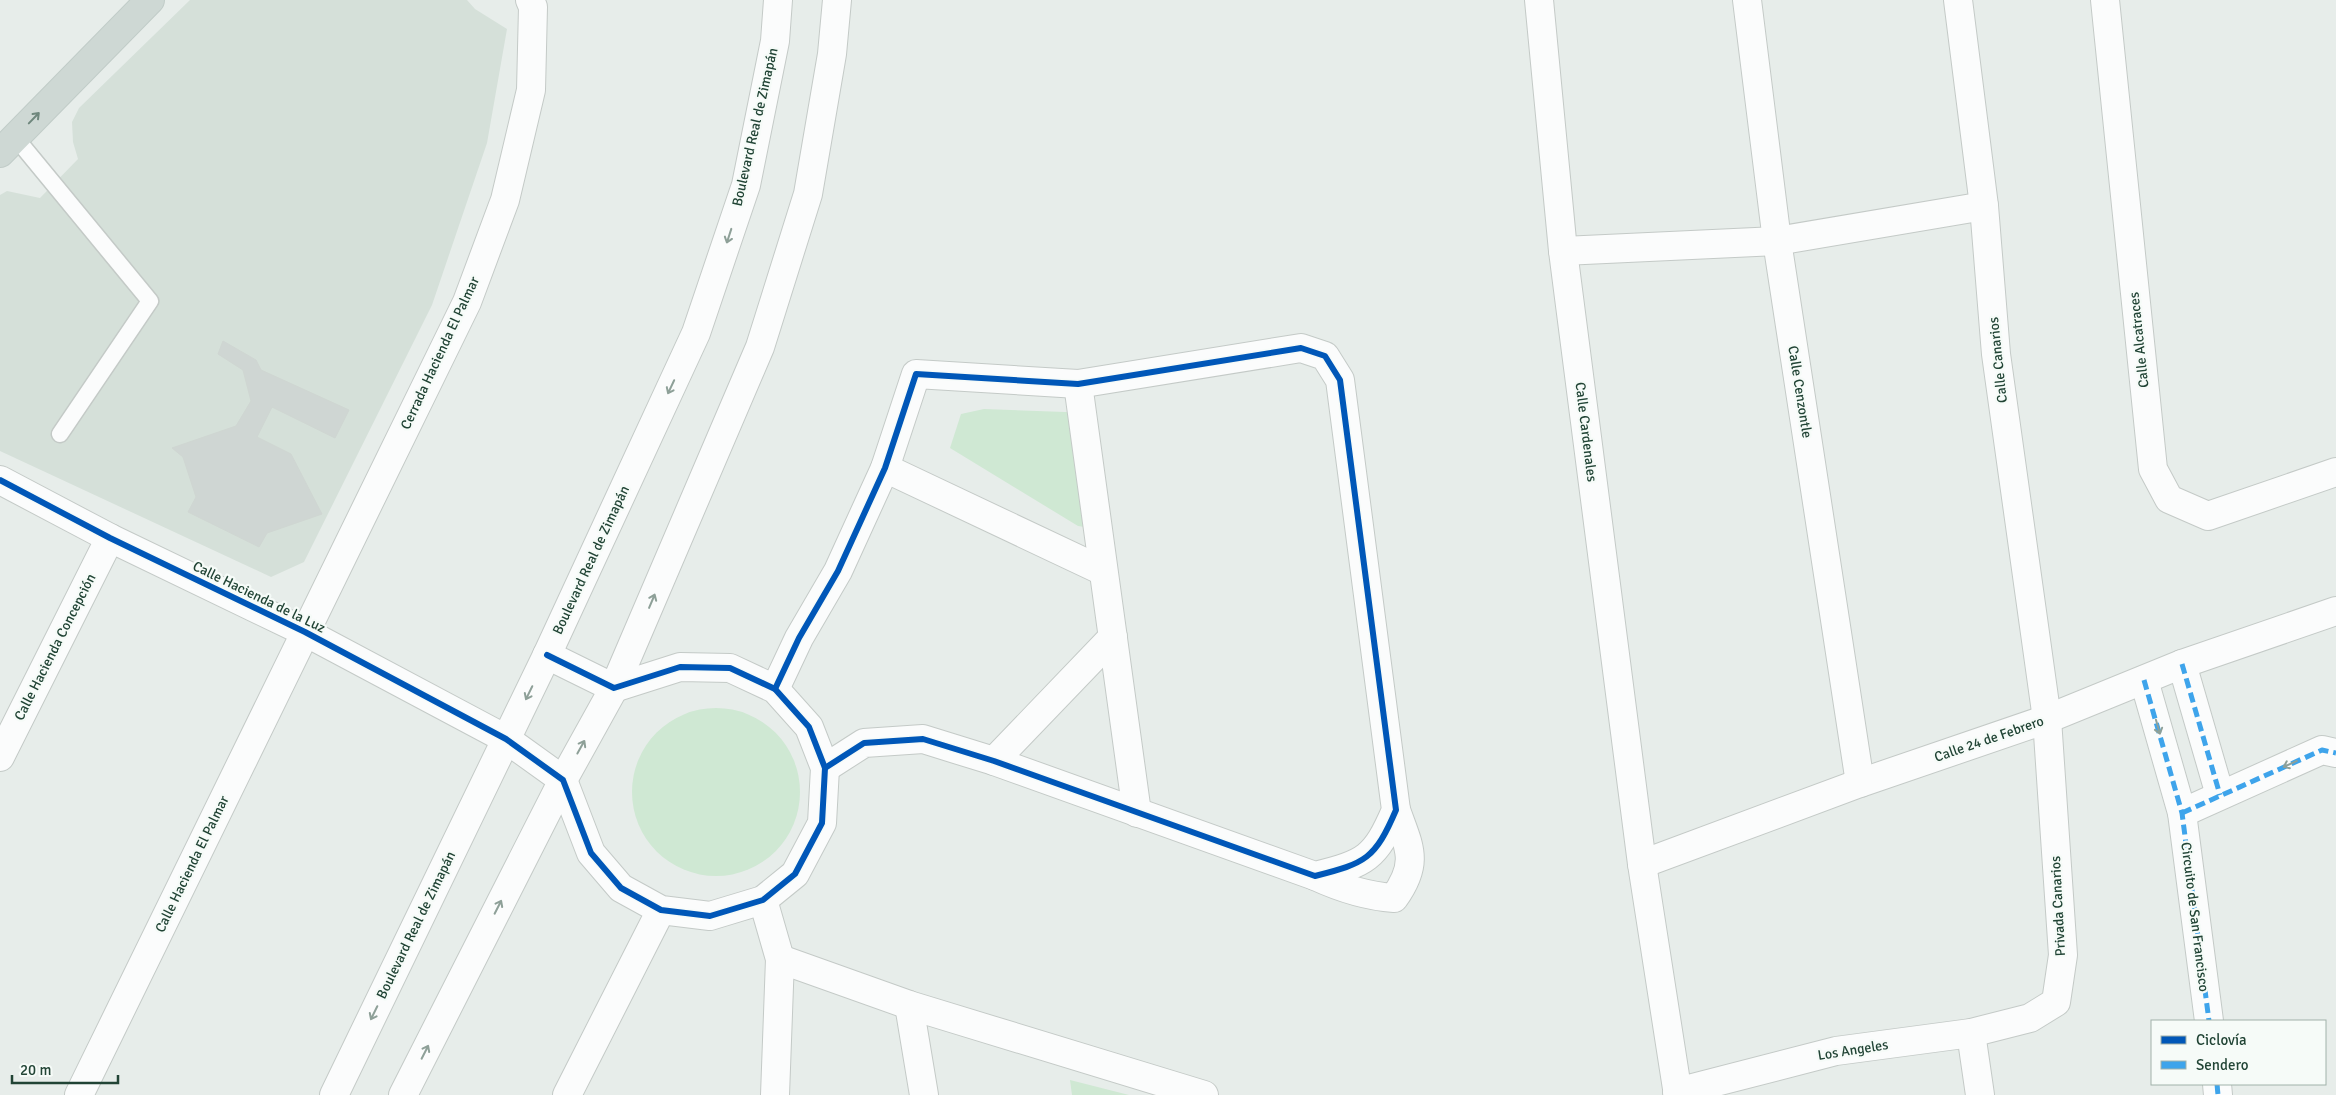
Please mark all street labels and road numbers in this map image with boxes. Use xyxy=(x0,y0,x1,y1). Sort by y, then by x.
street label: Boulevard Real de Zimapán xyxy=(728,46,782,208)
street label: Cerrada Hacienda El Palmar xyxy=(397,273,483,432)
street label: Calle Alcatraces xyxy=(2126,291,2152,389)
street label: Calle Canarios xyxy=(1985,316,2011,404)
street label: Calle Cenzontle xyxy=(1784,345,1816,439)
street label: Calle Cardenales xyxy=(1571,381,1601,483)
street label: Boulevard Real de Zimapán xyxy=(549,483,633,637)
street label: Calle Hacienda de la Luz xyxy=(190,557,328,637)
street label: Calle Hacienda Concepción xyxy=(11,571,99,723)
street label: Calle 24 de Febrero xyxy=(1932,712,2046,766)
street label: Calle Hacienda El Palmar xyxy=(151,792,233,935)
street label: Circuito de San Francisco xyxy=(2177,841,2213,993)
street label: Boulevard Real de Zimapán xyxy=(373,848,459,1002)
street label: Privada Canarios xyxy=(2047,855,2069,957)
street label: Los Angeles xyxy=(1817,1036,1889,1064)

